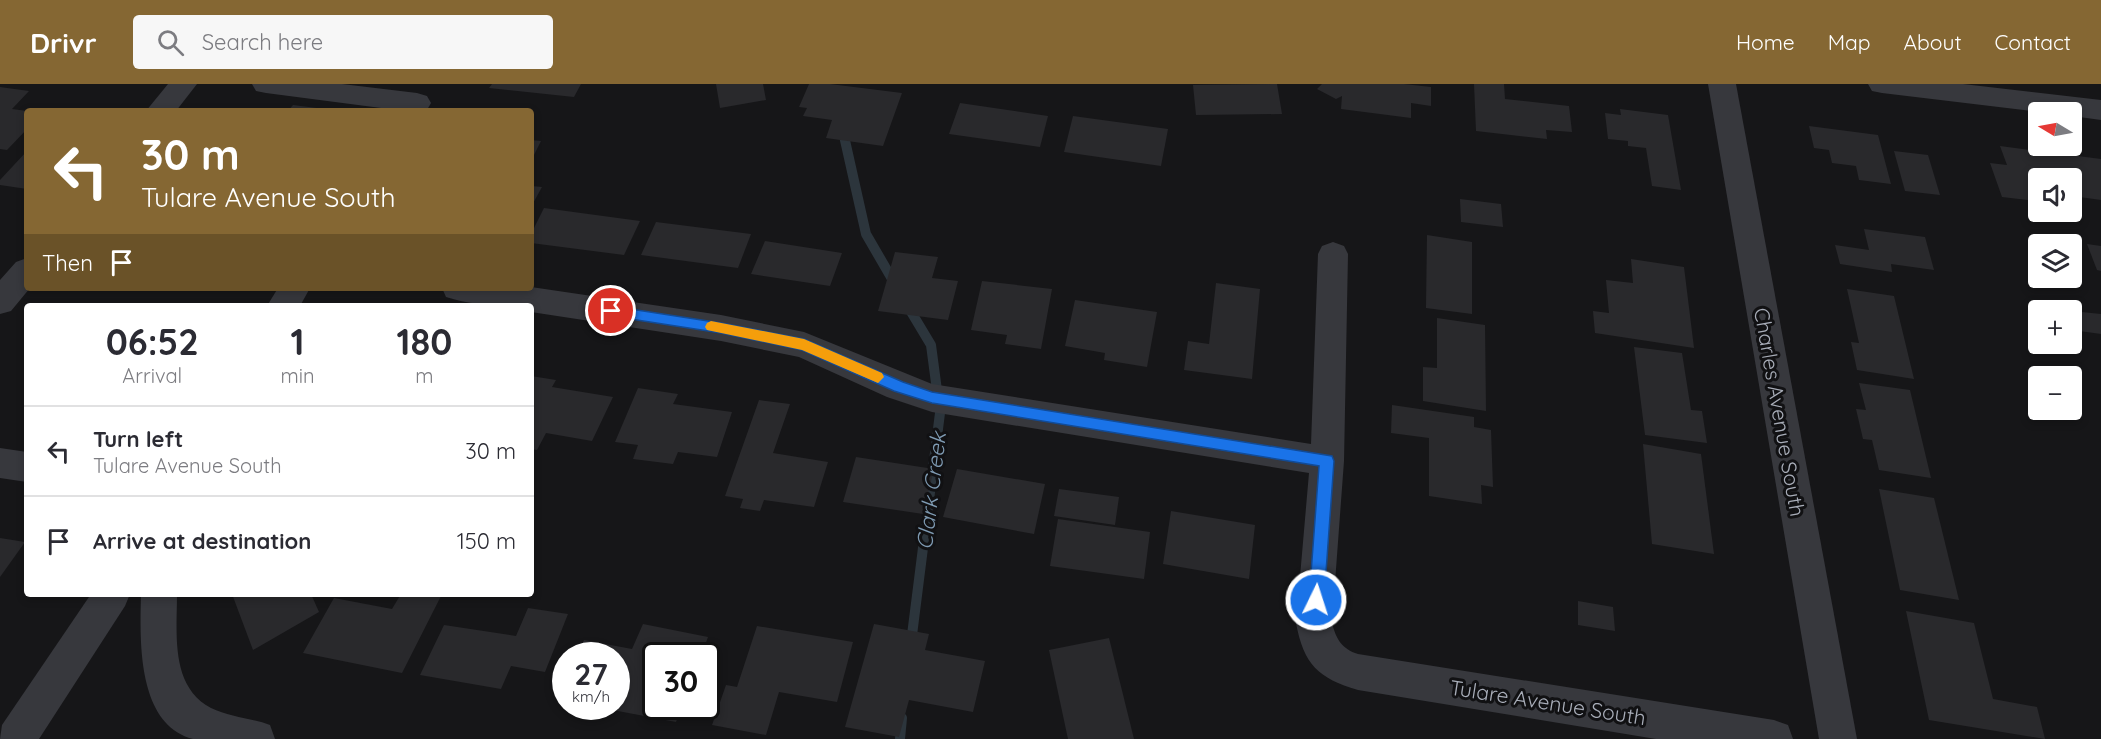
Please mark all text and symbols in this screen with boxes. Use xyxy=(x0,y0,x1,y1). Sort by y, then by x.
search box xyxy=(133,15,553,69)
text: Drivr xyxy=(30,25,97,60)
icon: search xyxy=(154,26,187,59)
text: Search here xyxy=(202,28,323,56)
text: Home xyxy=(1736,29,1795,55)
text: Map xyxy=(1828,29,1871,55)
text: About xyxy=(1904,29,1962,55)
text: Contact xyxy=(1995,29,2071,55)
north arrow xyxy=(2028,102,2082,156)
map controls xyxy=(2028,102,2082,420)
text: 30 m xyxy=(141,128,240,181)
icon: left xyxy=(42,132,120,210)
button: sound xyxy=(2028,168,2082,222)
text: Tulare Avenue South xyxy=(141,180,395,214)
button: layers xyxy=(2028,234,2082,288)
icon: arrive xyxy=(105,246,138,279)
text: Then xyxy=(42,249,93,277)
pin xyxy=(585,285,636,336)
icon: arrive xyxy=(594,294,627,327)
button: + xyxy=(2028,300,2082,354)
street label: Charles Avenue South xyxy=(1749,306,1811,518)
text: 06:52 xyxy=(106,319,199,364)
text: 1 xyxy=(291,319,305,364)
text: 180 xyxy=(396,319,452,364)
text: Arrival xyxy=(122,363,182,388)
text: min xyxy=(281,363,315,388)
text: m xyxy=(415,363,433,388)
button: − xyxy=(2028,366,2082,420)
text: Turn left xyxy=(93,425,183,453)
water label: Clark Creek xyxy=(910,429,952,551)
icon: left xyxy=(42,435,75,468)
text: 30 m xyxy=(465,437,516,465)
text: Tulare Avenue South xyxy=(93,453,282,478)
icon: arrive xyxy=(42,525,75,558)
text: Arrive at destination xyxy=(93,527,311,555)
text: 150 m xyxy=(457,527,516,555)
position arrow xyxy=(1284,568,1348,632)
speed limit sign: 30 xyxy=(642,642,720,720)
text: 27 xyxy=(574,655,608,693)
street label: Tulare Avenue South xyxy=(1448,674,1648,730)
text: km/h xyxy=(572,687,610,706)

